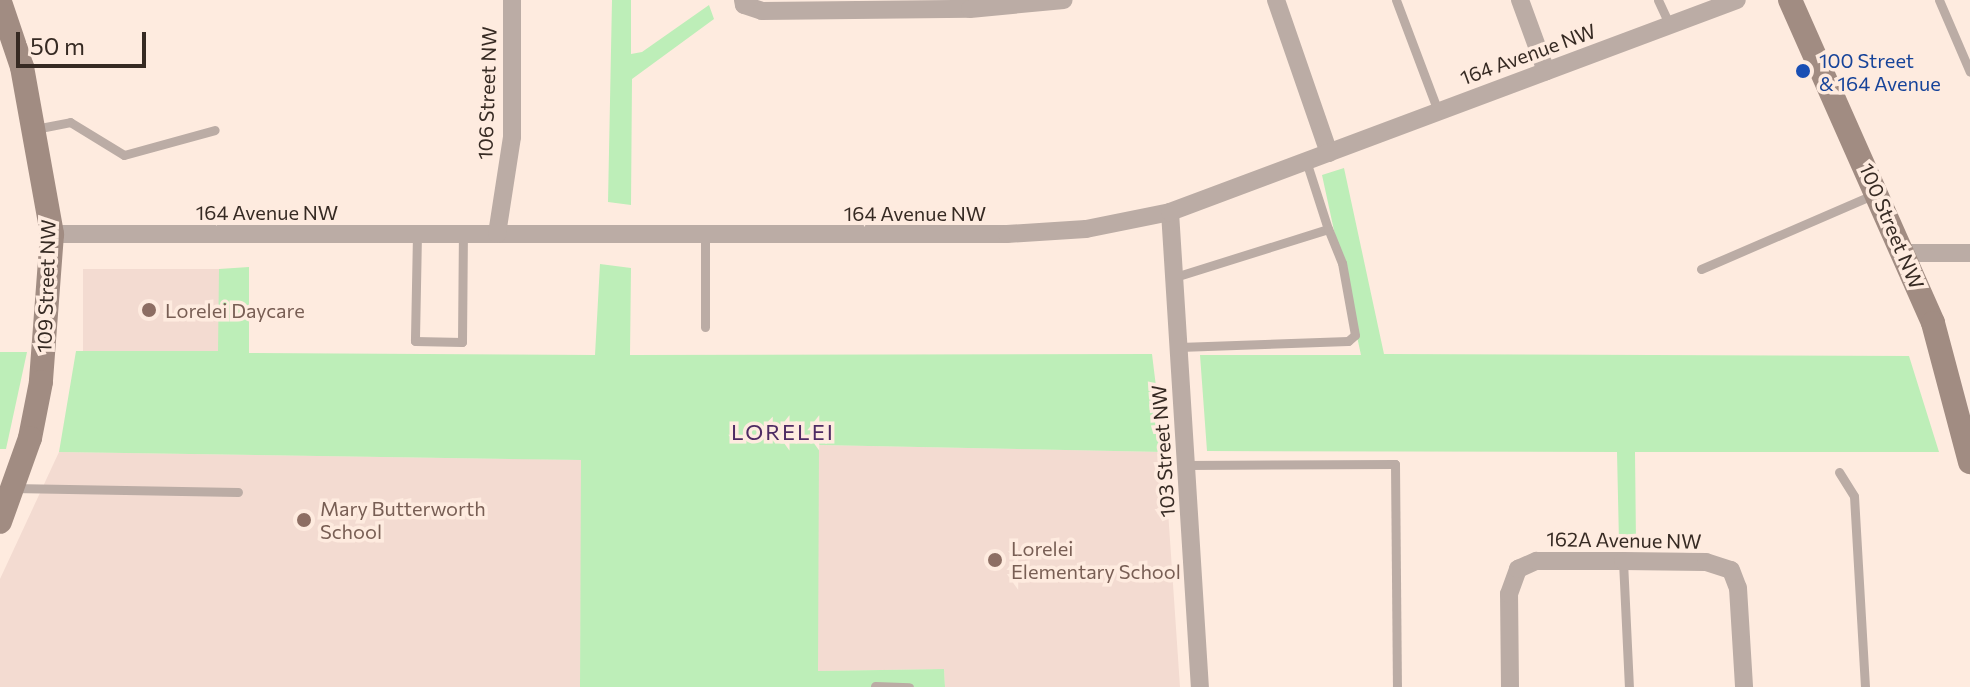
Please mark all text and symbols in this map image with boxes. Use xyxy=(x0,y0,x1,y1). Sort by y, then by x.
scale bar xyxy=(20,16,150,66)
street label: 164 Avenue NW xyxy=(1457,18,1599,90)
street label: 106 Street NW xyxy=(473,26,501,160)
text: 50 m xyxy=(30,31,85,60)
place label: 100 Street & 164 Avenue xyxy=(1819,48,1941,95)
marker: 100 Street & 164 Avenue xyxy=(1794,62,1812,80)
street label: 100 Street NW xyxy=(1855,159,1929,293)
street label: 164 Avenue NW xyxy=(196,200,338,224)
street label: 164 Avenue NW xyxy=(844,201,986,225)
street label: 109 Street NW xyxy=(32,219,60,353)
place label: Lorelei Daycare xyxy=(165,298,305,322)
marker: Lorelei Daycare xyxy=(140,301,158,319)
street label: 103 Street NW xyxy=(1146,384,1180,518)
district label: LORELEI xyxy=(731,419,835,445)
place label: Mary Butterworth School xyxy=(320,496,486,543)
marker: Mary Butterworth School xyxy=(295,511,313,529)
street label: 162A Avenue NW xyxy=(1546,527,1702,553)
place label: Lorelei Elementary School xyxy=(1011,536,1181,583)
marker: Lorelei Elementary School xyxy=(986,551,1004,569)

